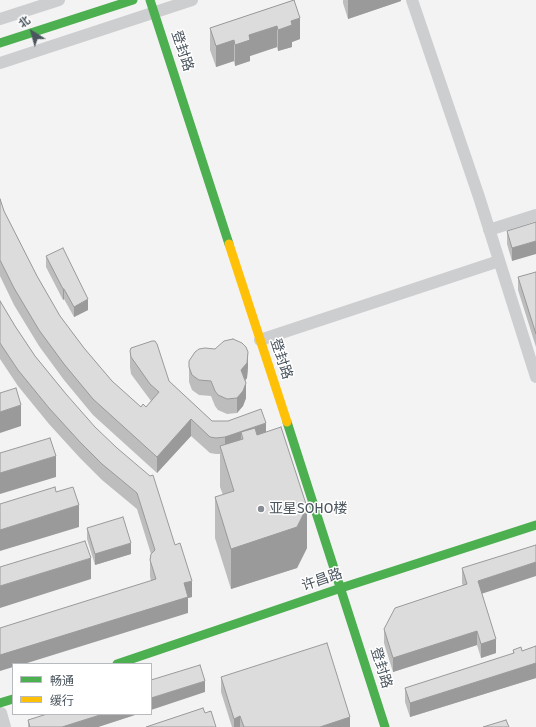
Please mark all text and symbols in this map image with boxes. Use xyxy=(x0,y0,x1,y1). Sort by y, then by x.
north arrow xyxy=(12,12,52,52)
text: 北 xyxy=(16,14,33,31)
street label: 登封路 xyxy=(168,28,196,74)
street label: 登封路 xyxy=(267,336,295,382)
place label: 亚星SOHO楼 xyxy=(269,501,348,517)
marker: 亚星SOHO楼 xyxy=(256,504,266,514)
street label: 许昌路 xyxy=(299,565,345,595)
street label: 登封路 xyxy=(367,645,395,691)
legend xyxy=(12,663,152,715)
text: 畅通 xyxy=(50,674,74,688)
text: 缓行 xyxy=(50,694,74,708)

